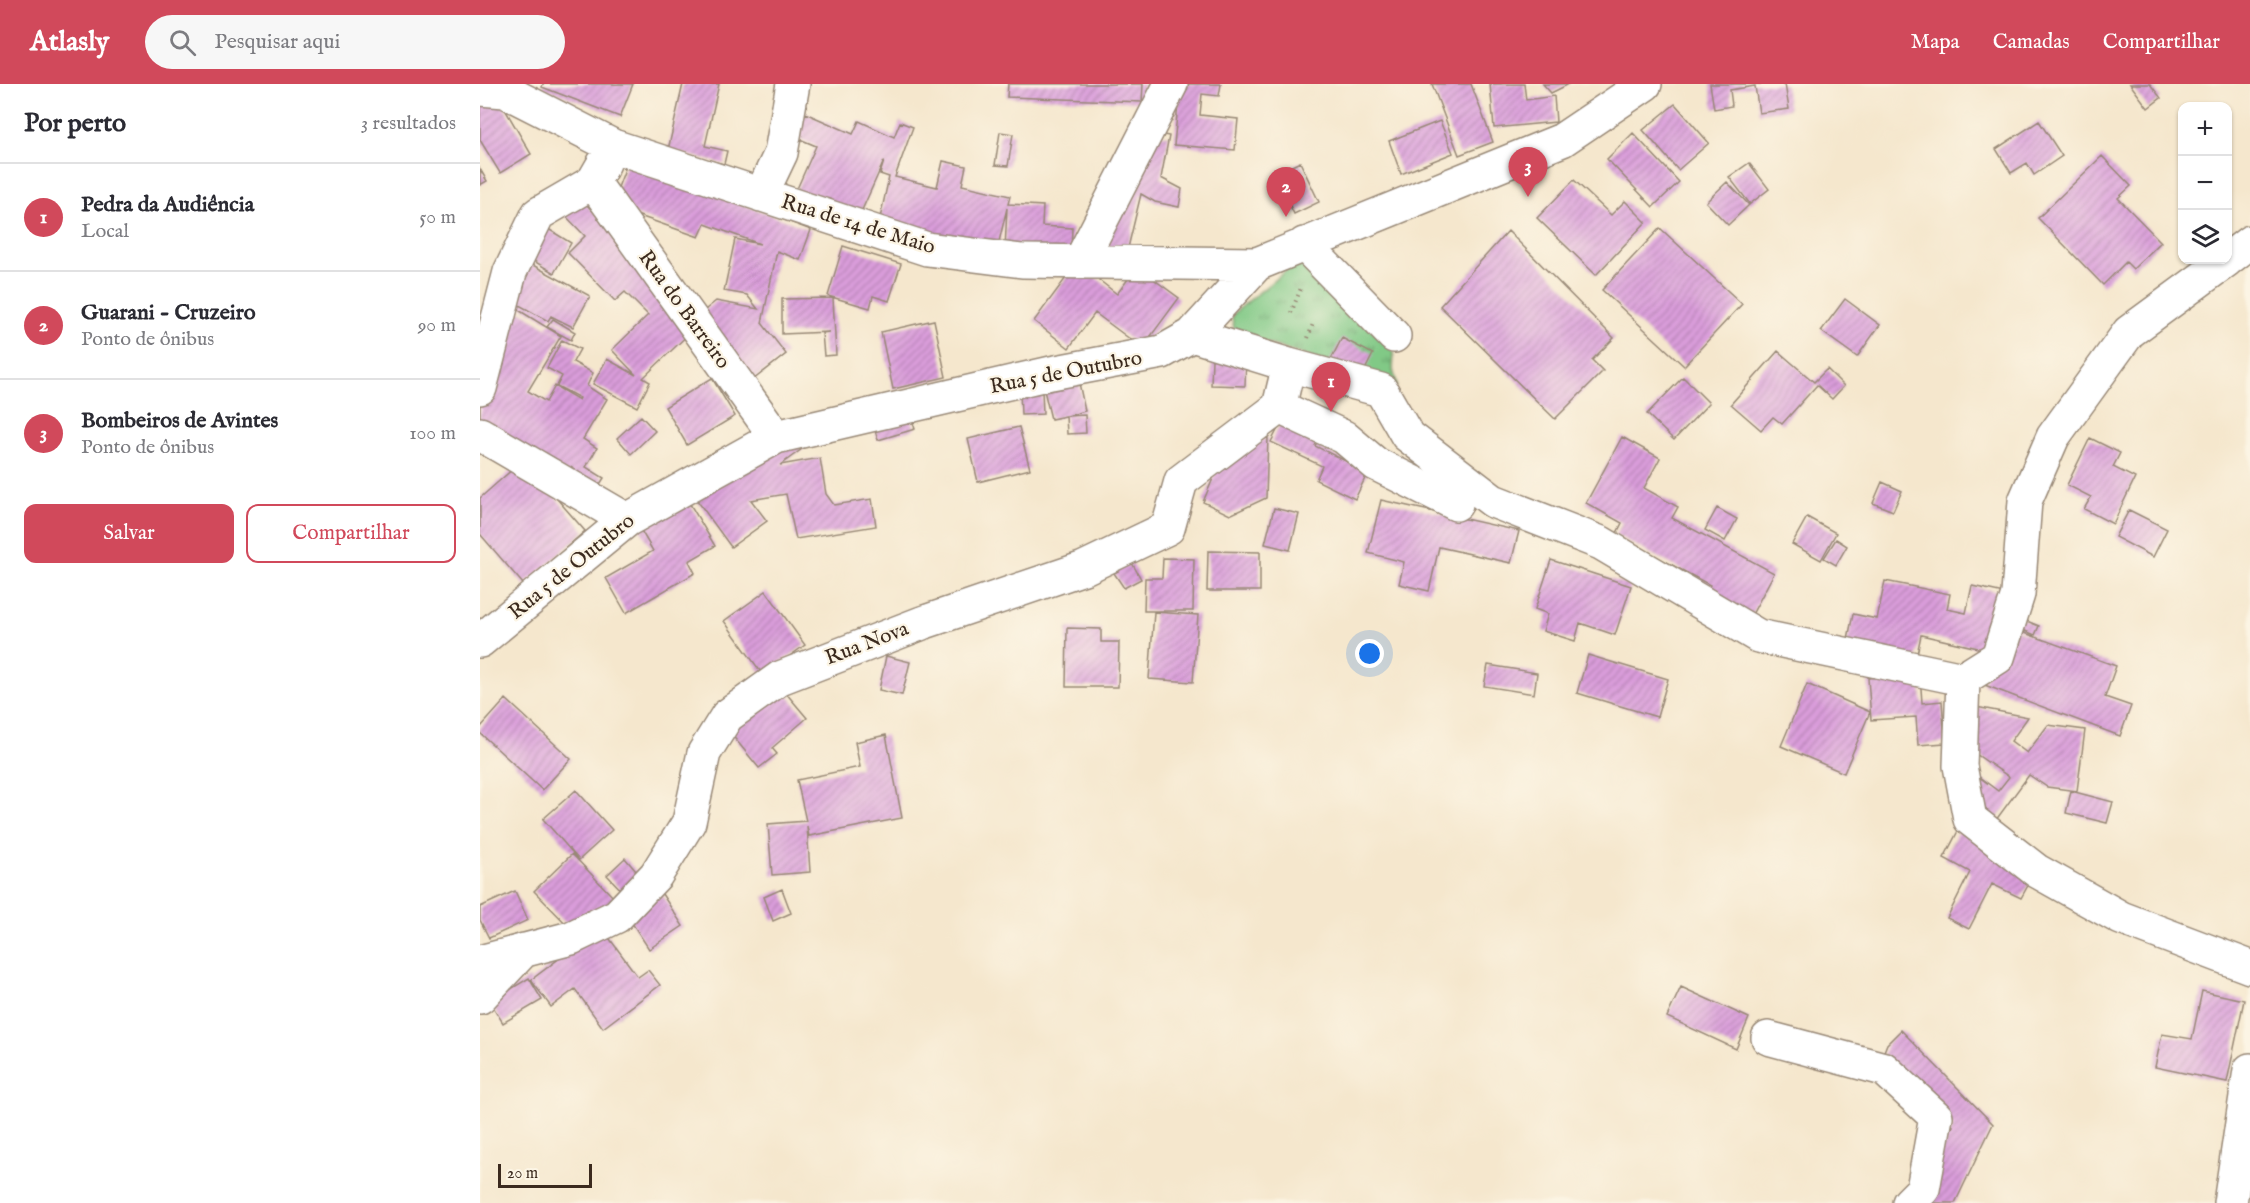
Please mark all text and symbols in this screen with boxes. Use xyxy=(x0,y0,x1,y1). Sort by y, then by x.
search box xyxy=(145,15,565,69)
text: Atlasly xyxy=(30,25,109,60)
icon: search xyxy=(166,26,199,59)
text: Pesquisar aqui xyxy=(214,28,341,56)
text: Mapa xyxy=(1910,29,1960,56)
text: Camadas xyxy=(1993,29,2070,56)
text: Compartilhar xyxy=(2103,29,2220,56)
map controls xyxy=(2178,102,2232,264)
button: + xyxy=(2178,102,2232,156)
text: Por perto xyxy=(24,107,126,140)
text: 3 resultados xyxy=(361,111,456,136)
pin: 3 xyxy=(1508,147,1548,197)
button: − xyxy=(2178,156,2232,210)
pin: 2 xyxy=(1266,168,1306,217)
street label: Rua de 14 de Maio xyxy=(778,189,938,261)
text: Pedra da Audiência xyxy=(81,191,254,219)
text: 1 xyxy=(40,205,47,230)
text: 50 m xyxy=(419,205,456,230)
button: layers xyxy=(2178,210,2232,264)
text: Local xyxy=(81,219,129,244)
street label: Rua do Barreiro xyxy=(632,245,736,375)
text: Guarani - Cruzeiro xyxy=(81,299,256,327)
text: 2 xyxy=(39,313,48,338)
text: 90 m xyxy=(418,313,456,338)
text: Ponto de ônibus xyxy=(81,327,214,352)
street label: Rua 5 de Outubro xyxy=(988,345,1144,401)
pin: 1 xyxy=(1312,362,1350,412)
text: Bombeiros de Avintes xyxy=(81,407,278,435)
text: 3 xyxy=(40,421,47,446)
text: 100 m xyxy=(409,421,456,446)
text: Ponto de ônibus xyxy=(81,435,214,460)
button: Salvar xyxy=(24,504,234,563)
button: Compartilhar xyxy=(246,504,456,563)
street label: Rua 5 de Outubro xyxy=(503,508,641,626)
street label: Rua Nova xyxy=(821,615,914,672)
your location xyxy=(1355,639,1384,668)
scale bar xyxy=(498,1161,592,1188)
text: 20 m xyxy=(507,1164,538,1184)

